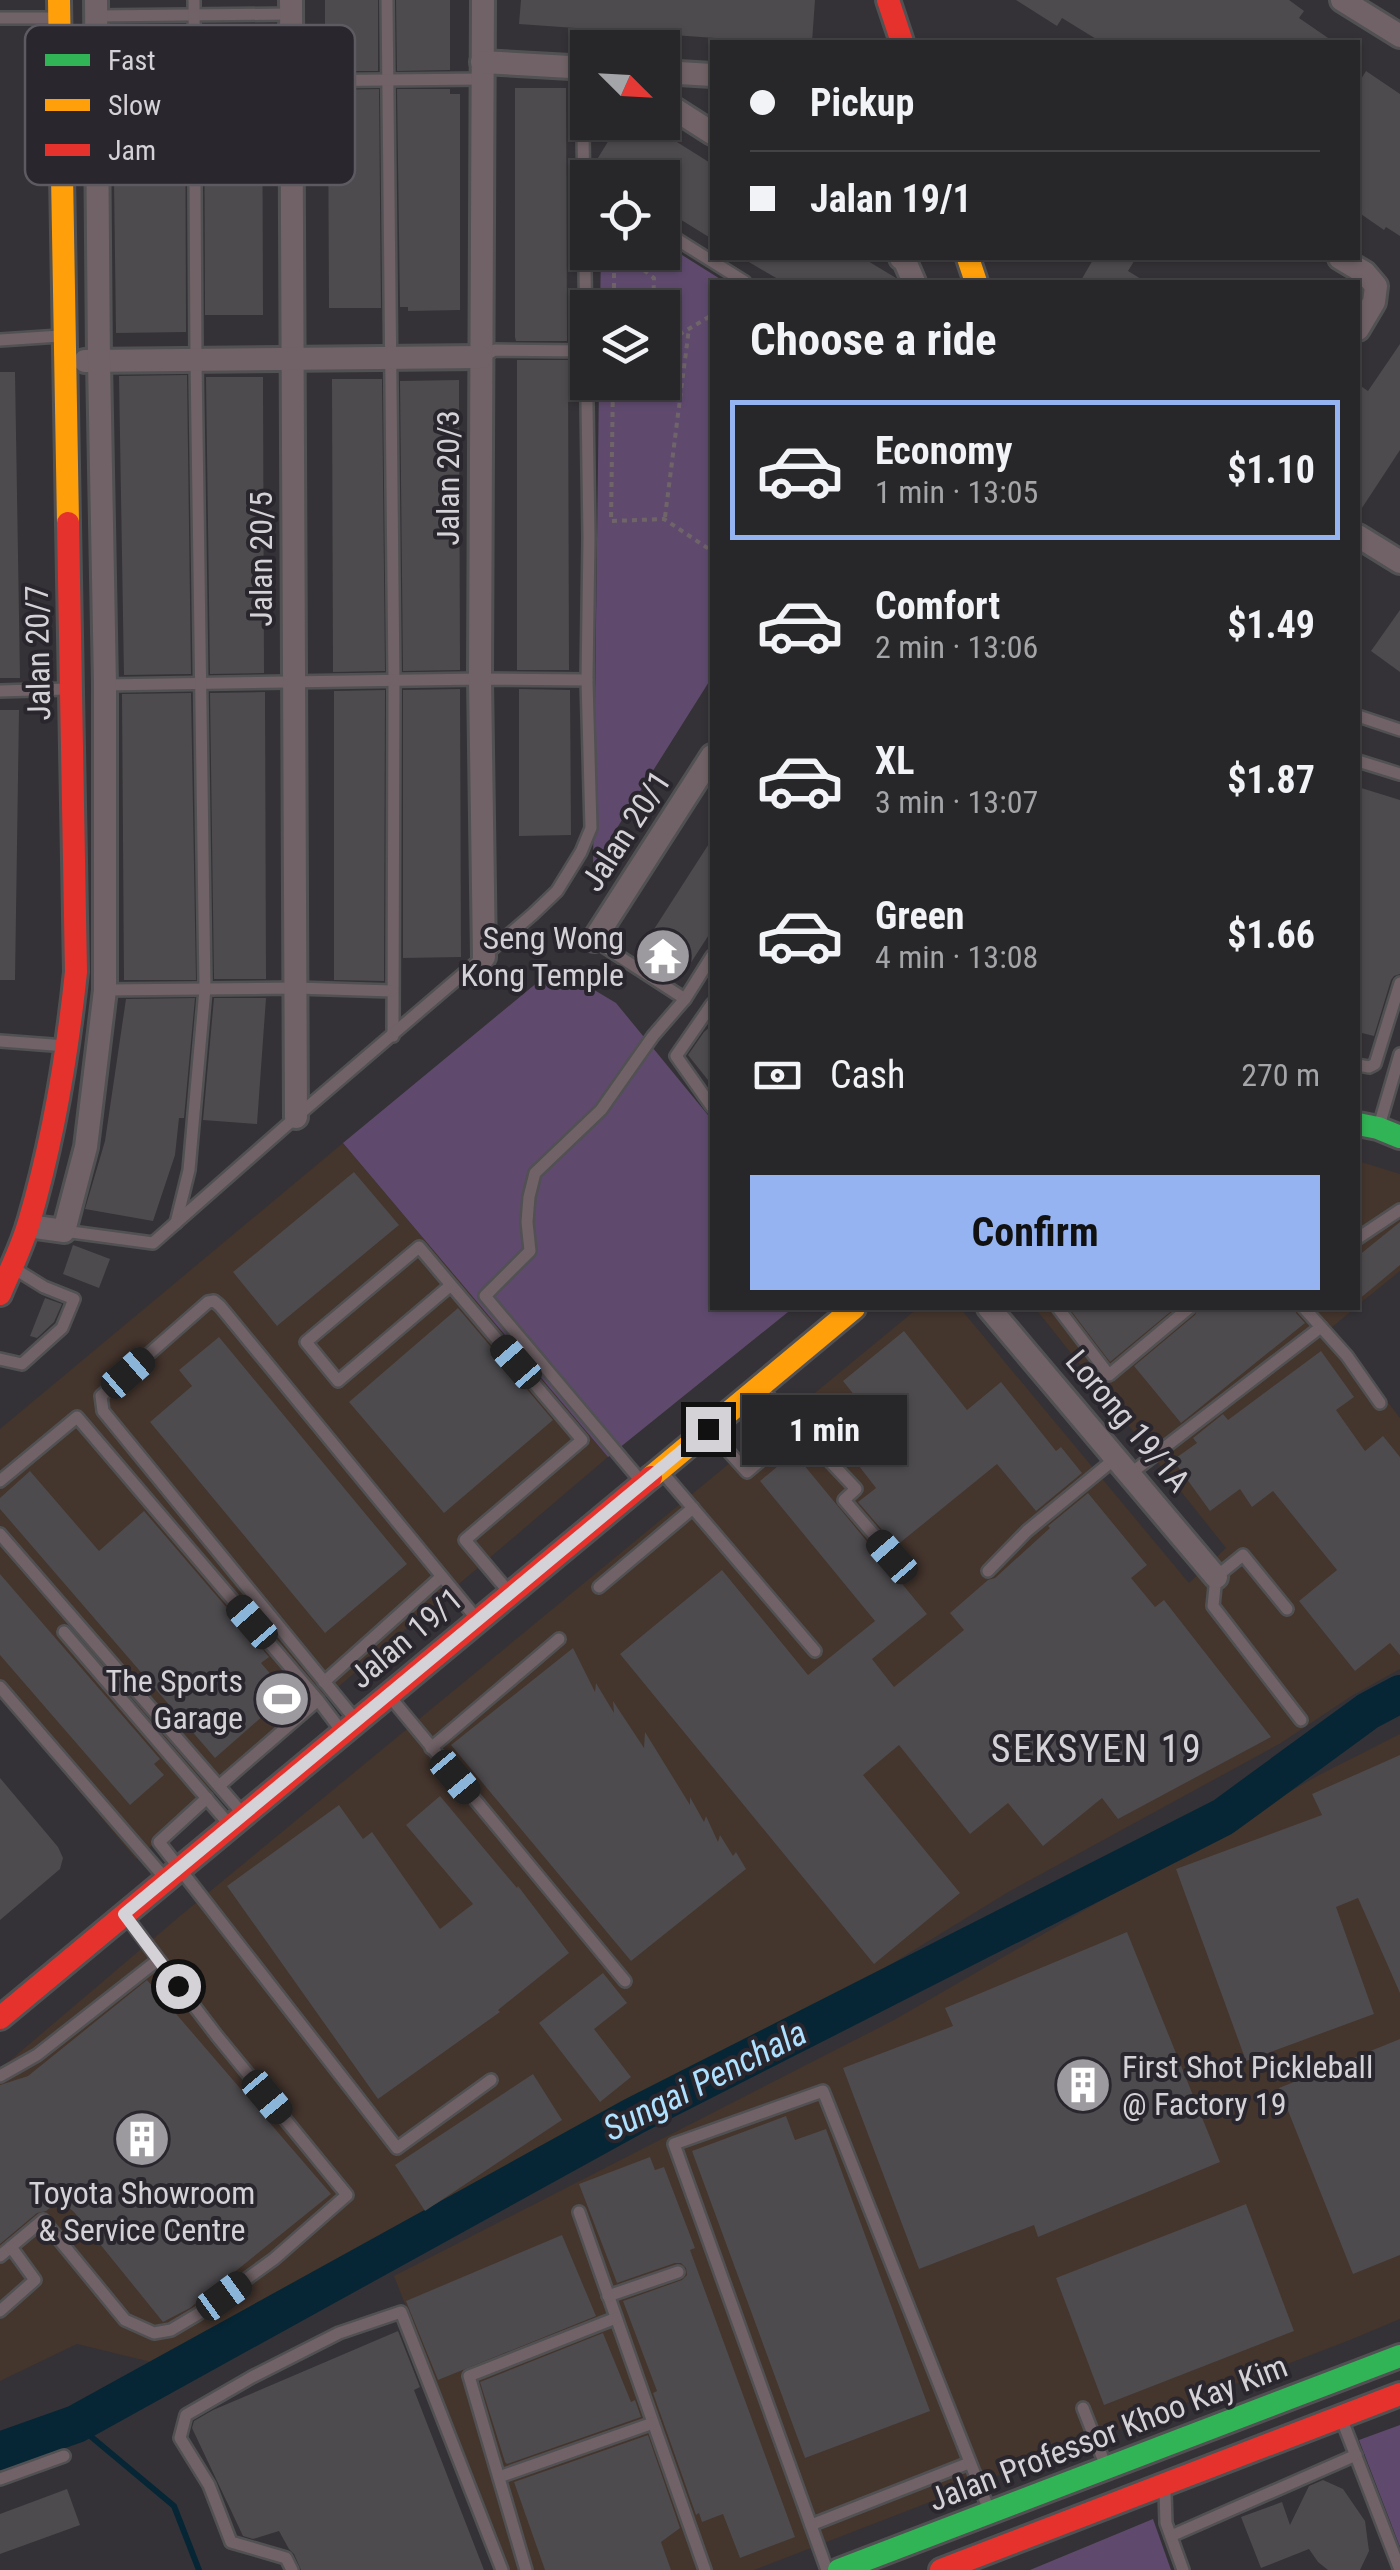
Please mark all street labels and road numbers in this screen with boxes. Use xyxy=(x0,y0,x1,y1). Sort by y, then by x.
street label: Jalan 20/3 xyxy=(429,410,467,546)
street label: Jalan 20/5 xyxy=(242,491,280,627)
street label: Jalan 20/7 xyxy=(18,585,58,721)
street label: Jalan 20/1 xyxy=(573,764,679,898)
street label: Lorong 19/1A xyxy=(1058,1342,1198,1500)
street label: Jalan 19/1 xyxy=(342,1580,470,1696)
street label: Jalan Professor Khoo Kay Kim xyxy=(923,2347,1293,2519)

